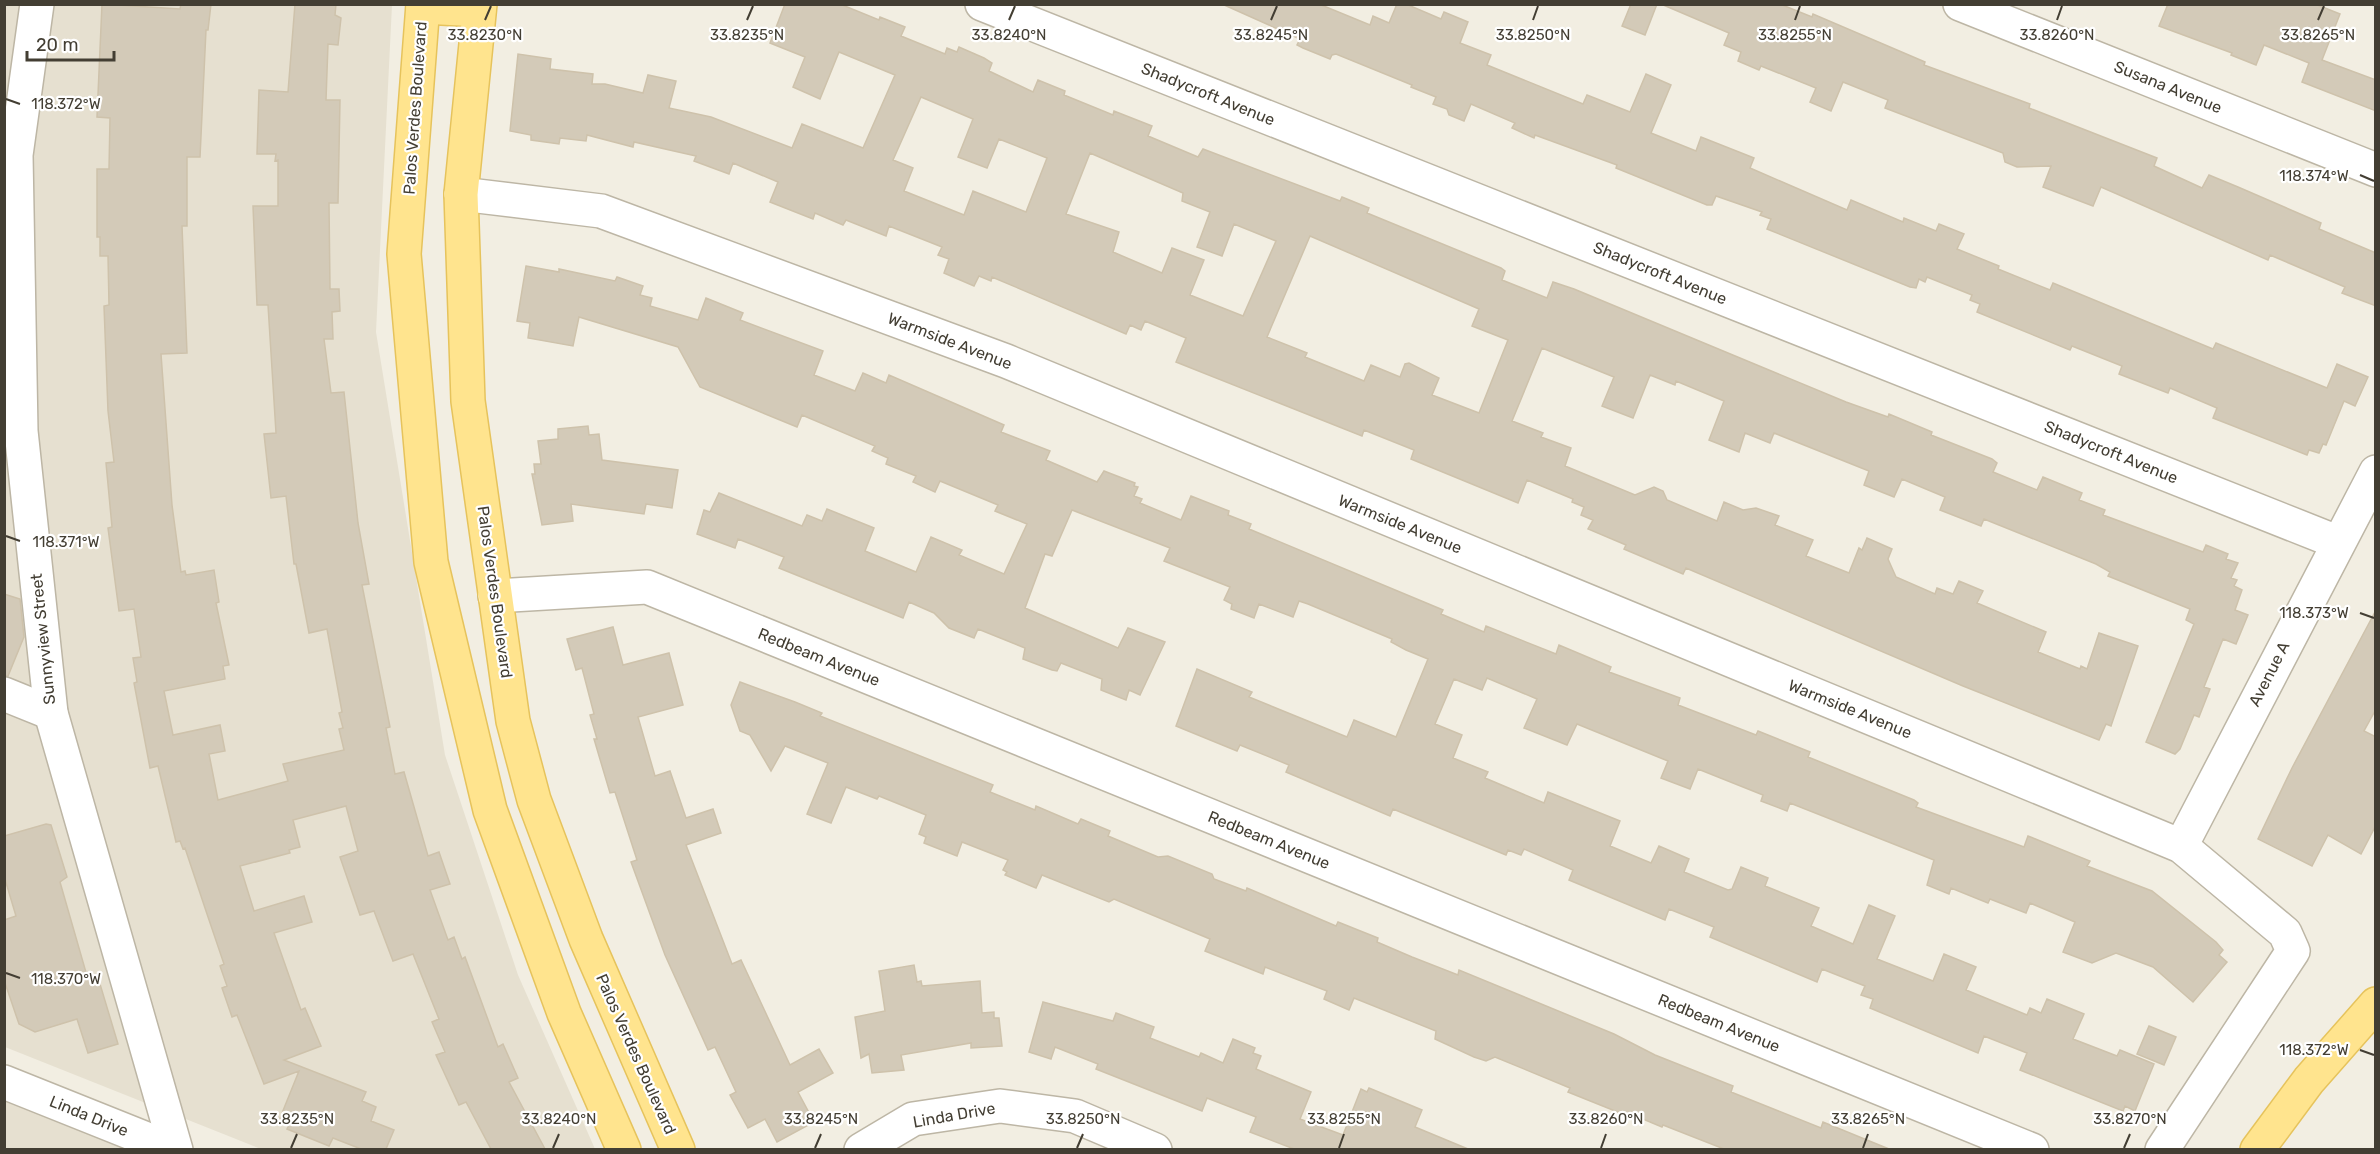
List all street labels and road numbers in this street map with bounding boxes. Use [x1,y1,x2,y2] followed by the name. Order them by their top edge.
[399,21,431,195] street label: Palos Verdes Boulevard
[2111,57,2225,117] street label: Susana Avenue
[1138,59,1278,129] street label: Shadycroft Avenue
[1590,238,1730,308] street label: Shadycroft Avenue
[885,309,1015,373] street label: Warmside Avenue
[2041,417,2181,487] street label: Shadycroft Avenue
[1335,491,1465,557] street label: Warmside Avenue
[474,505,516,679] street label: Palos Verdes Boulevard
[27,573,59,705] street label: Sunnyview Street
[755,624,883,690] street label: Redbeam Avenue
[2245,638,2294,710] street label: Avenue A
[1785,676,1915,742] street label: Warmside Avenue
[1205,807,1333,873] street label: Redbeam Avenue
[592,971,680,1137] street label: Palos Verdes Boulevard
[1655,990,1783,1056] street label: Redbeam Avenue
[47,1092,131,1140] street label: Linda Drive
[911,1098,997,1132] street label: Linda Drive

